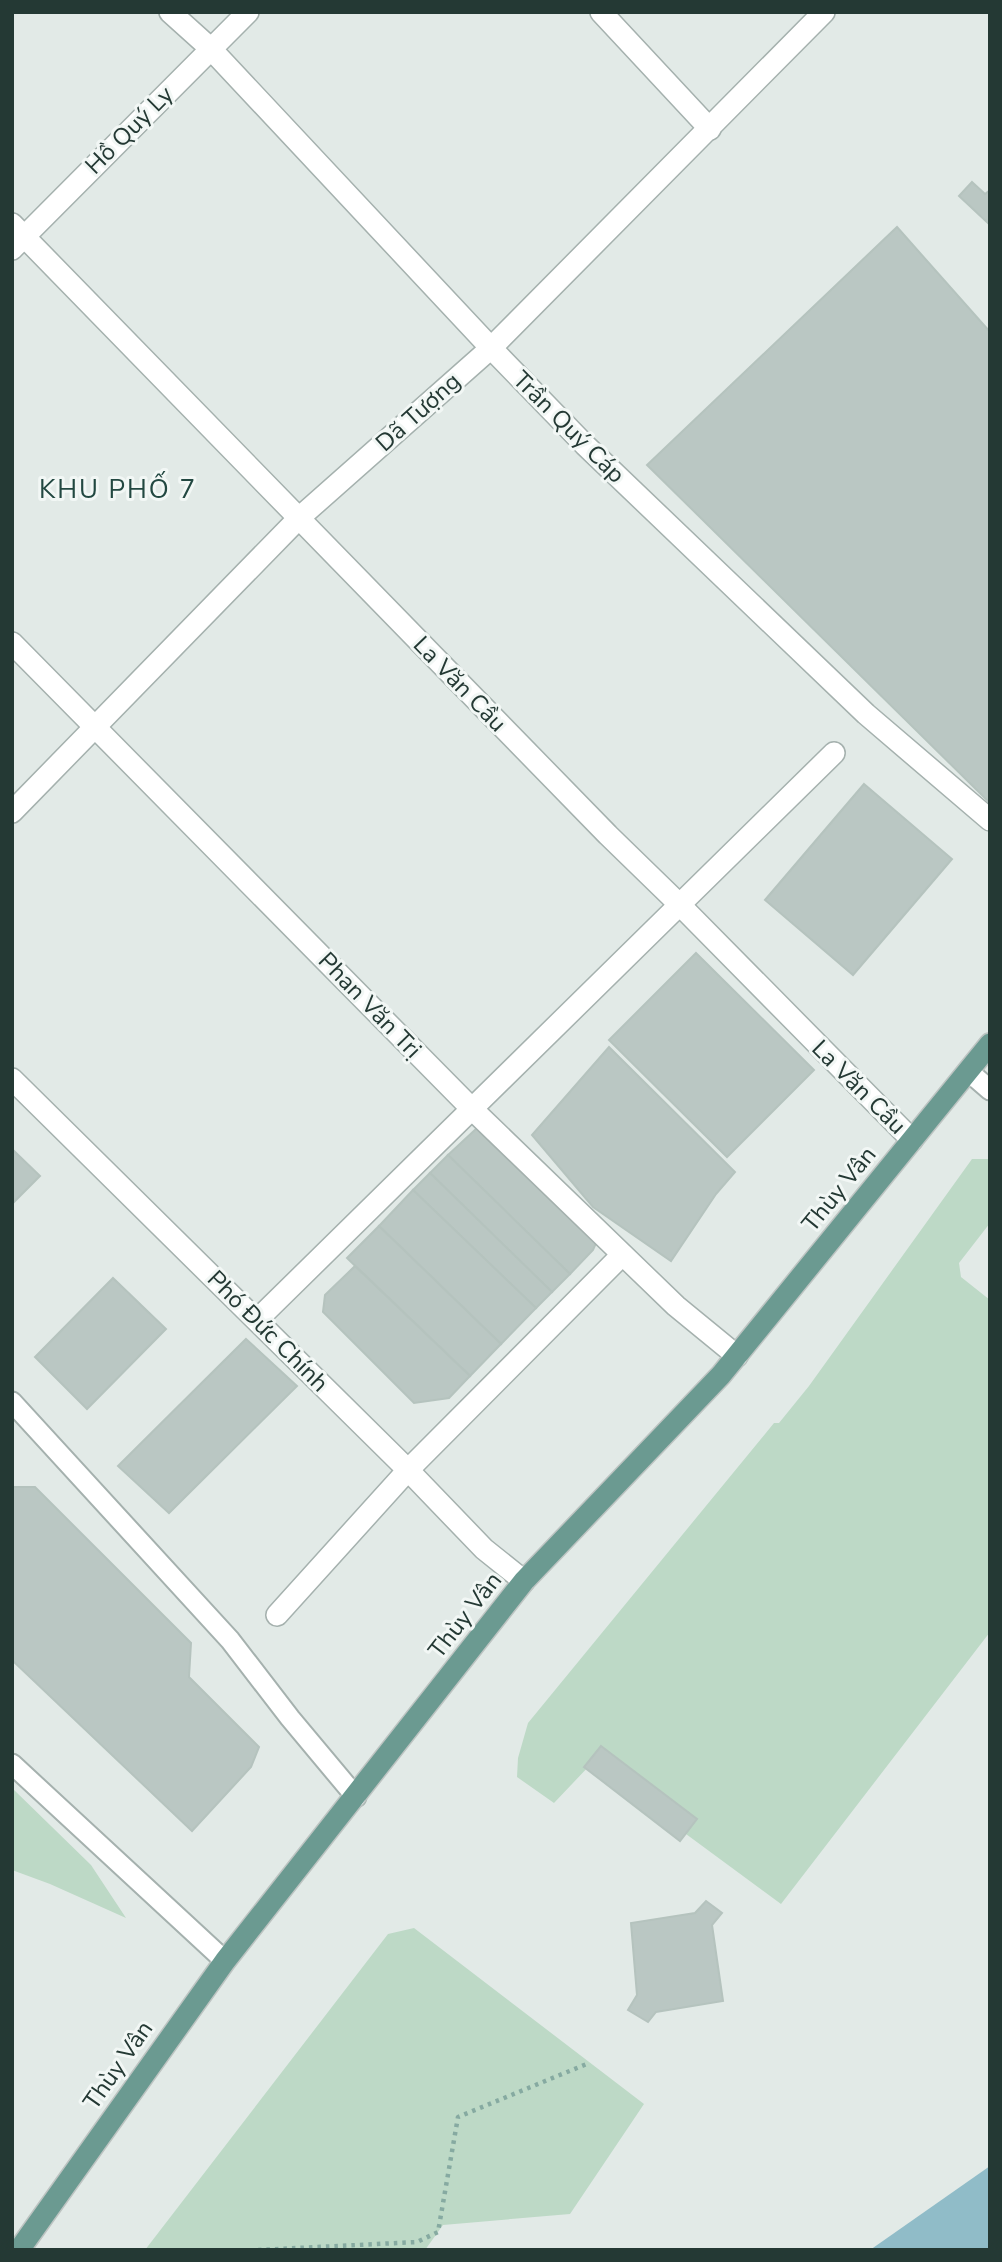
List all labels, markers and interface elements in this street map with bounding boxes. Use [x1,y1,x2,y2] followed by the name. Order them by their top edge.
[78,78,181,181] street label: Hồ Quý Ly
[506,364,632,490] street label: Trần Quý Cáp
[369,365,467,459] street label: Dã Tượng
[39,471,197,507] district label: KHU PHỐ 7
[406,629,514,739] street label: La Văn Cầu
[311,945,429,1065] street label: Phan Văn Trị
[805,1033,913,1141] street label: La Văn Cầu
[795,1139,883,1239] street label: Thùy Vân
[200,1263,336,1399] street label: Phó Đức Chính
[421,1565,509,1665] street label: Thùy Vân
[76,2014,160,2116] street label: Thùy Vân

